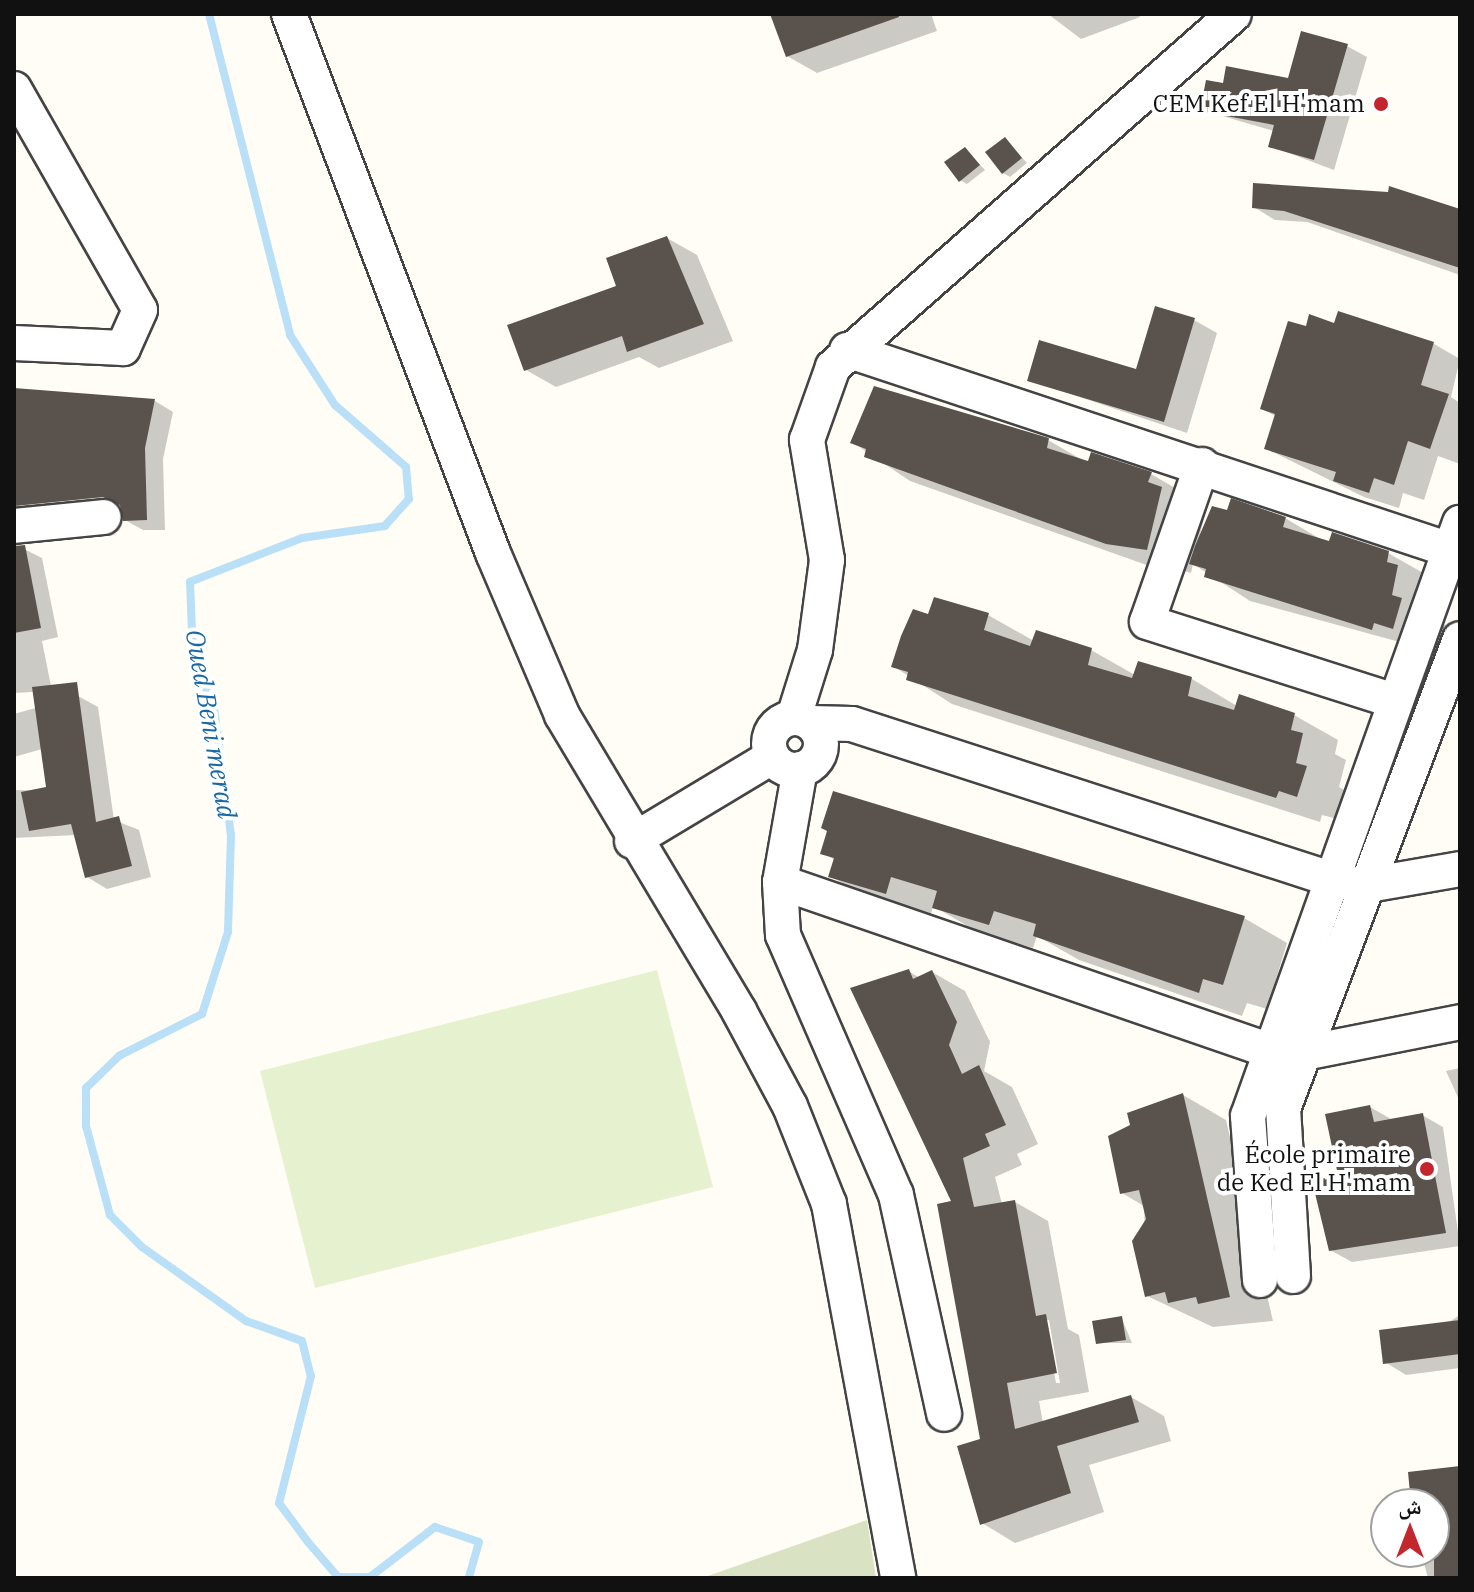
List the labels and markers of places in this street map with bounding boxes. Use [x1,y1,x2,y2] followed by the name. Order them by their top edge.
[1153,90,1365,118] place label: CEM Kef El H'mam
[1372,95,1390,113] marker: CEM Kef El H'mam
[1217,1141,1411,1197] place label: École primaire de Ked El H'mam
[1418,1160,1436,1178] marker: École primaire de Ked El H'mam

